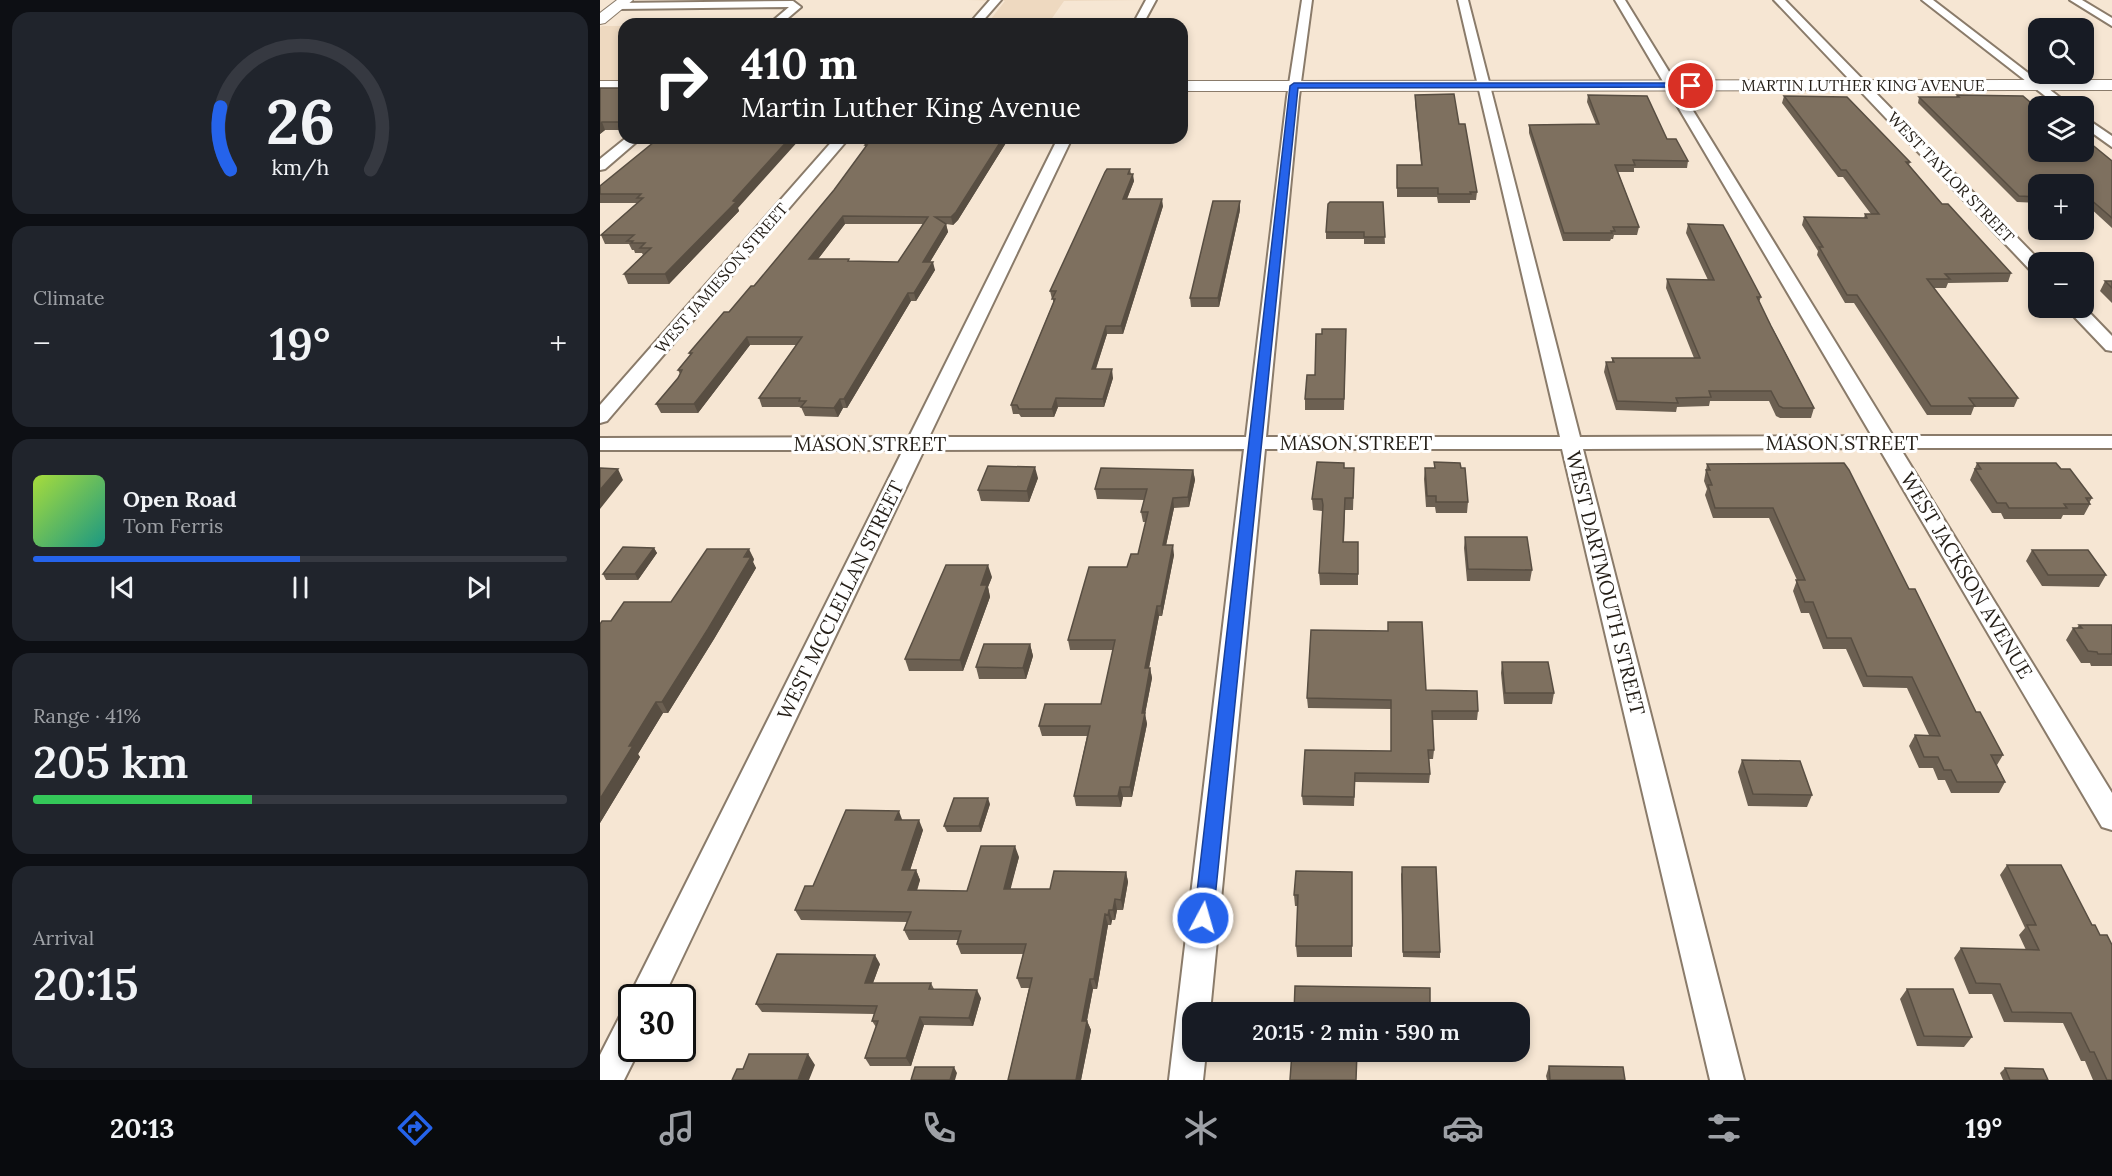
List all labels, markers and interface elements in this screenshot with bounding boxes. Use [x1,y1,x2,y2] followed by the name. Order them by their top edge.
[2028,18,2094,318] map controls
[2028,18,2094,84] button: search
[741,37,857,91] text: 410 m
[642,42,720,120] icon: right
[1665,60,1716,111] pin
[1674,69,1707,102] icon: arrive
[1741,75,1985,95] street label: MARTIN LUTHER KING AVENUE
[265,81,335,161] text: 26
[741,90,1081,124] text: Martin Luther King Avenue
[2028,96,2094,162] button: layers
[1883,107,2019,247] street label: WEST TAYLOR STREET
[271,153,329,181] text: km/h
[2028,174,2094,240] button: +
[650,199,792,357] street label: WEST JAMIESON STREET
[2028,252,2094,318] button: −
[33,285,105,310] text: Climate
[269,315,331,372] text: 19°
[33,322,51,364] text: −
[550,322,567,364] text: +
[1280,430,1433,455] street label: MASON STREET
[1766,430,1919,455] street label: MASON STREET
[794,431,947,456] street label: MASON STREET
[1561,448,1651,718] street label: WEST DARTMOUTH STREET
[1895,467,2039,683] street label: WEST JACKSON AVENUE
[771,476,909,724] street label: WEST MCCLELLAN STREET
[123,485,237,513] text: Open Road
[123,513,223,538] text: Tom Ferris
[106,571,139,604] icon: previous
[284,571,317,604] icon: pause
[462,571,495,604] icon: next
[33,703,141,728] text: Range · 41%
[33,733,189,790] text: 205 km
[1171,886,1235,950] position arrow
[33,925,94,950] text: Arrival
[33,955,139,1012] text: 20:15
[618,984,696,1062] speed limit sign: 30
[1252,1018,1460,1046] text: 20:15 · 2 min · 590 m
[394,1107,436,1149] icon: directions
[656,1107,698,1149] icon: music
[918,1107,960,1149] icon: phone
[1180,1107,1222,1149] icon: climate
[1442,1107,1484,1149] icon: car
[1703,1107,1745,1149] icon: filters
[110,1111,174,1145] text: 20:13
[1965,1111,2002,1145] text: 19°

